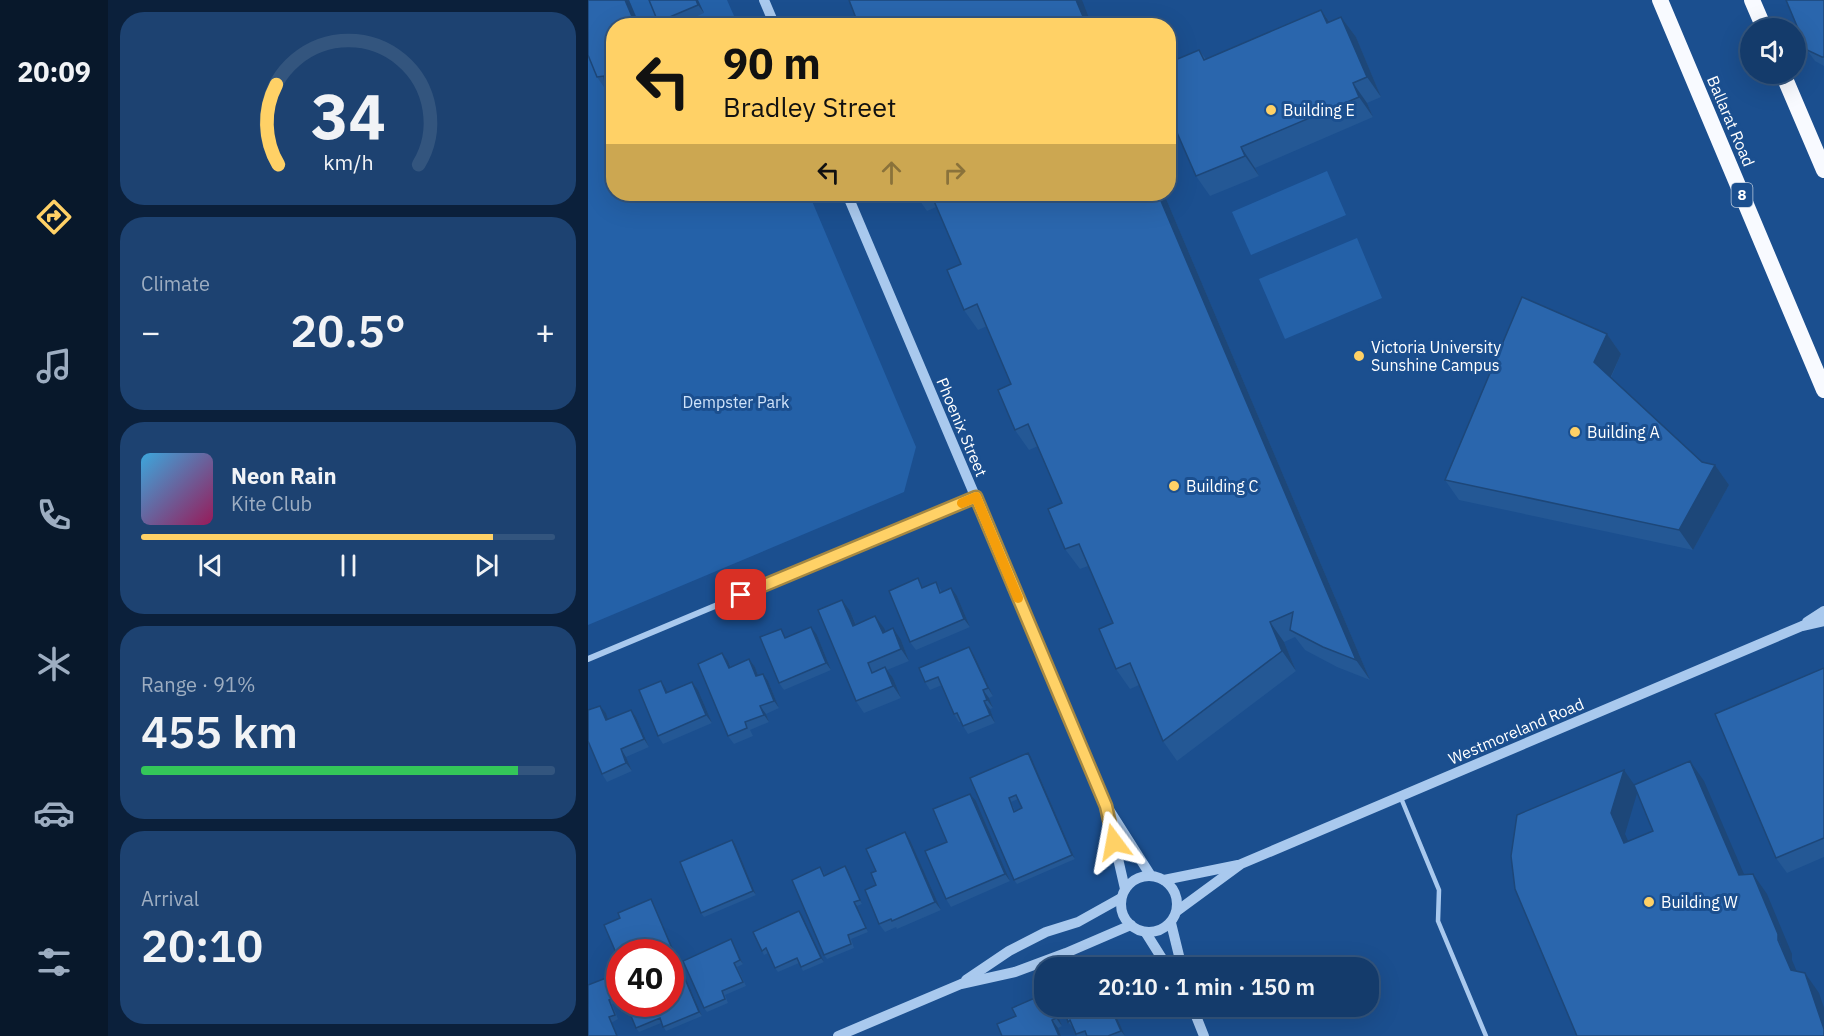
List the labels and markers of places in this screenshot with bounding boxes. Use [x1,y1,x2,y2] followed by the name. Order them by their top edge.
[1283,100,1355,120] place label: Building E
[1264,103,1278,117] marker: Building E
[1371,337,1501,375] place label: Victoria University Sunshine Campus
[1352,349,1366,363] marker: Victoria University Sunshine Campus
[1587,422,1660,442] place label: Building A
[1568,425,1582,439] marker: Building A
[1186,476,1258,496] place label: Building C
[1167,479,1181,493] marker: Building C
[715,569,766,620] pin
[1661,892,1738,912] place label: Building W
[1642,895,1656,909] marker: Building W

